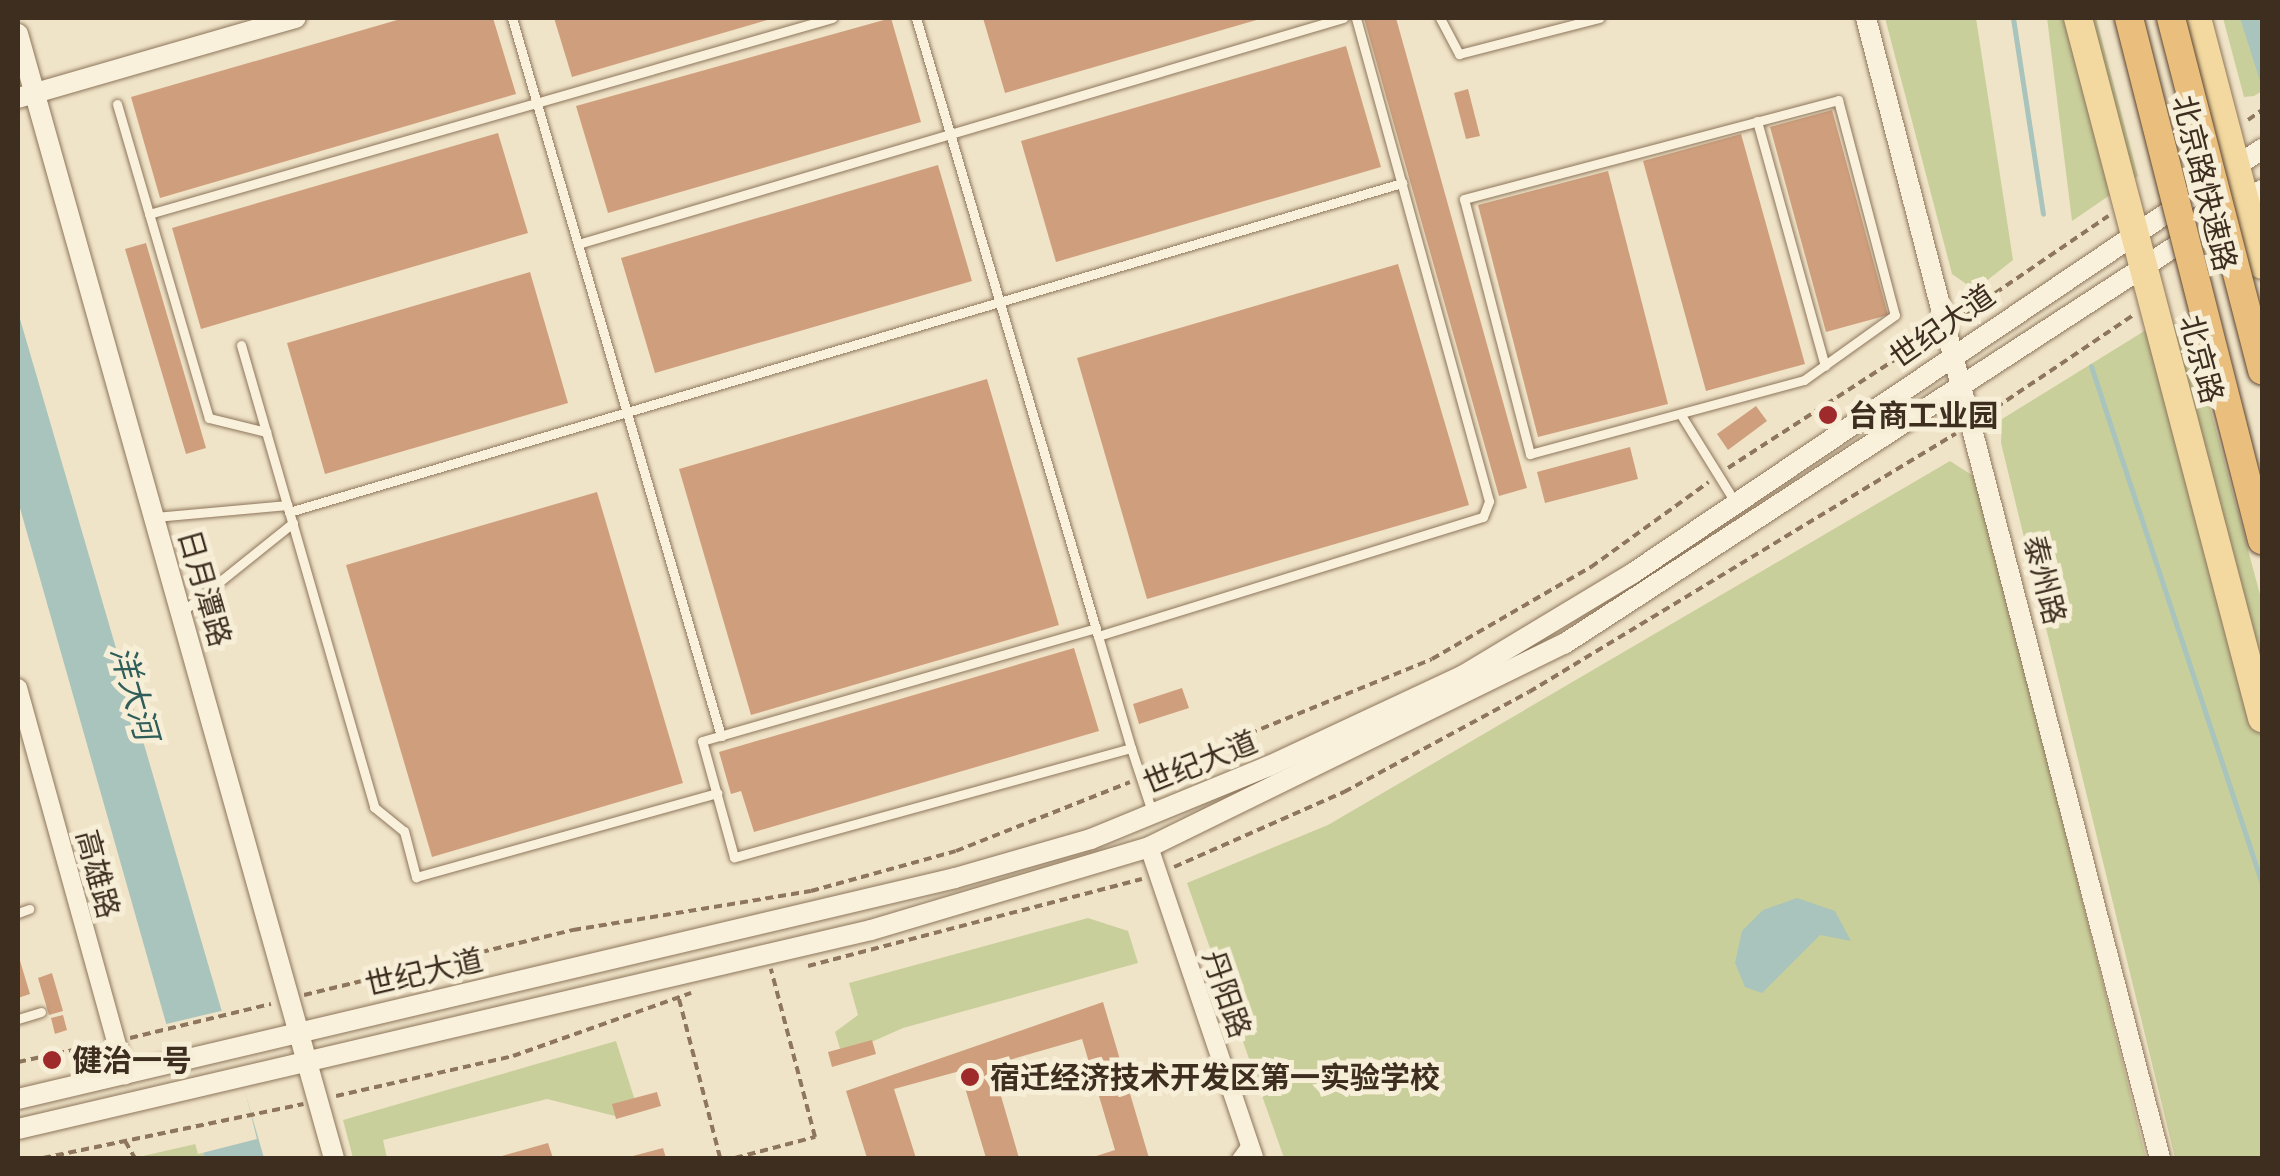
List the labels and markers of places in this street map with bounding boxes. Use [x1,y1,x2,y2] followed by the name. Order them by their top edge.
[1848,397,1998,433] place label: 台商工业园
[1817,404,1839,426] marker: 台商工业园
[72,1042,192,1078] place label: 健治一号
[41,1049,63,1071] marker: 健治一号
[990,1059,1440,1095] place label: 宿迁经济技术开发区第一实验学校
[959,1066,981,1088] marker: 宿迁经济技术开发区第一实验学校

